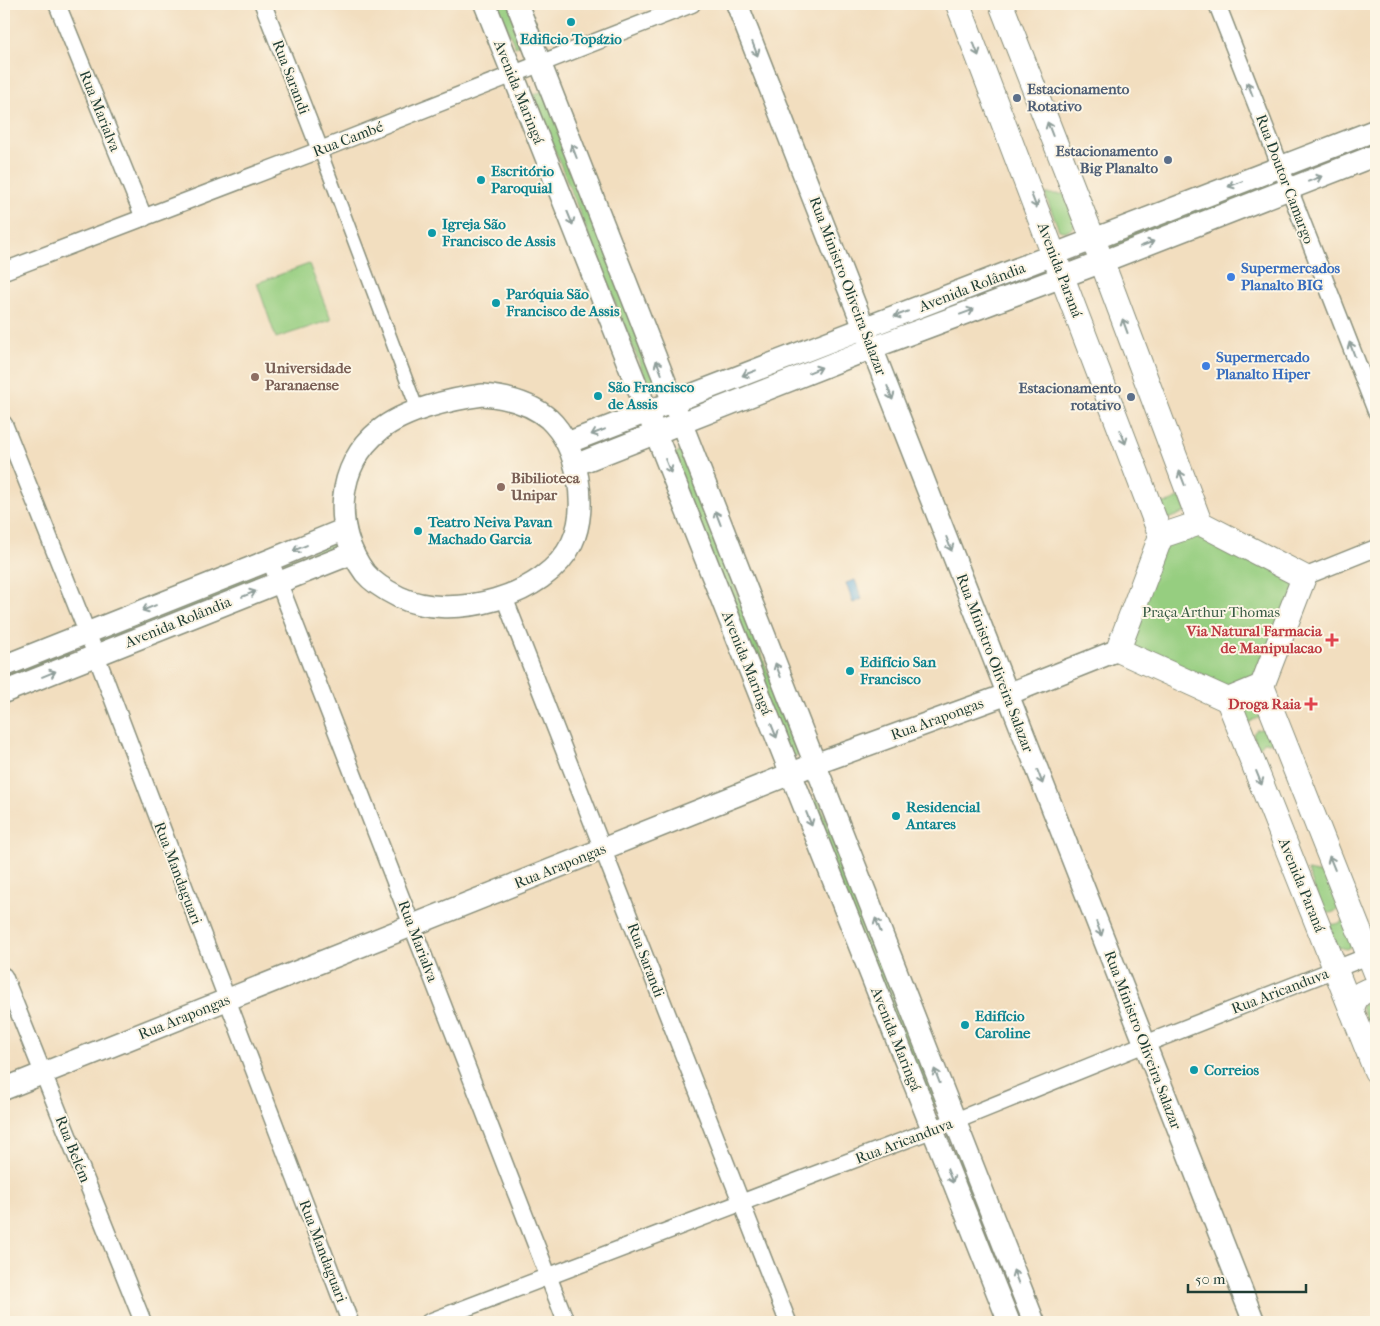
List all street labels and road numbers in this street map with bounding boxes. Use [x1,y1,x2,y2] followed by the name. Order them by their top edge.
[490,36,548,148] street label: Avenida Maringá
[269,37,314,117] street label: Rua Sarandi
[76,68,125,155] street label: Rua Marialva
[1252,112,1318,247] street label: Rua Doutor Camargo
[310,117,386,161] street label: Rua Cambé
[806,194,891,379] street label: Rua Ministro Oliveira Salazar
[1033,219,1087,321] street label: Avenida Paraná
[915,258,1029,316] street label: Avenida Rolândia
[953,571,1038,756] street label: Rua Ministro Oliveira Salazar
[121,592,235,652] street label: Avenida Rolândia
[718,607,776,719] street label: Avenida Maringá
[888,694,986,744] street label: Rua Arapongas
[150,819,206,927] street label: Rua Mandaguari
[1275,834,1330,936] street label: Avenida Paraná
[512,839,609,893] street label: Rua Arapongas
[394,898,442,985] street label: Rua Marialva
[624,920,669,1000] street label: Rua Sarandi
[1101,948,1186,1133] street label: Rua Ministro Oliveira Salazar
[1229,964,1332,1018] street label: Rua Aricanduva
[867,983,925,1095] street label: Avenida Maringá
[136,990,233,1044] street label: Rua Arapongas
[51,1113,95,1185] street label: Rua Belém
[853,1114,956,1168] street label: Rua Aricanduva
[295,1197,351,1305] street label: Rua Mandaguari

